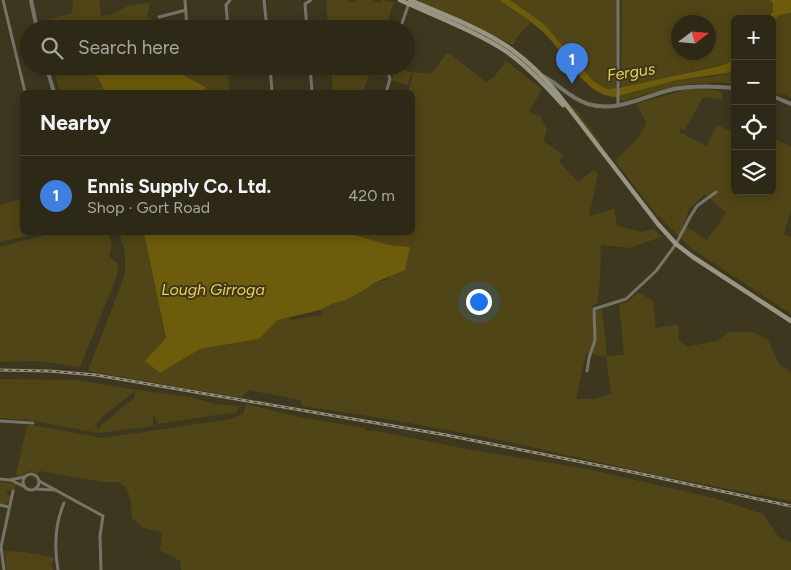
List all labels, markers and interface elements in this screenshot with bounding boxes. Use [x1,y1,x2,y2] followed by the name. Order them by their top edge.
[671,15,716,60] north arrow
[731,15,776,195] map controls
[731,15,776,60] button: +
[20,20,415,75] search box
[38,34,66,62] icon: search
[78,36,180,59] text: Search here
[556,43,588,84] pin: 1
[606,59,657,85] water label: Fergus
[731,60,776,105] button: −
[731,105,776,150] button: locate
[40,110,111,135] text: Nearby
[731,150,776,195] button: layers
[87,175,271,198] text: Ennis Supply Co. Ltd.
[53,186,59,205] text: 1
[348,186,395,205] text: 420 m
[87,198,210,217] text: Shop · Gort Road
[161,280,265,299] water label: Lough Girroga
[466,289,492,315] your location

